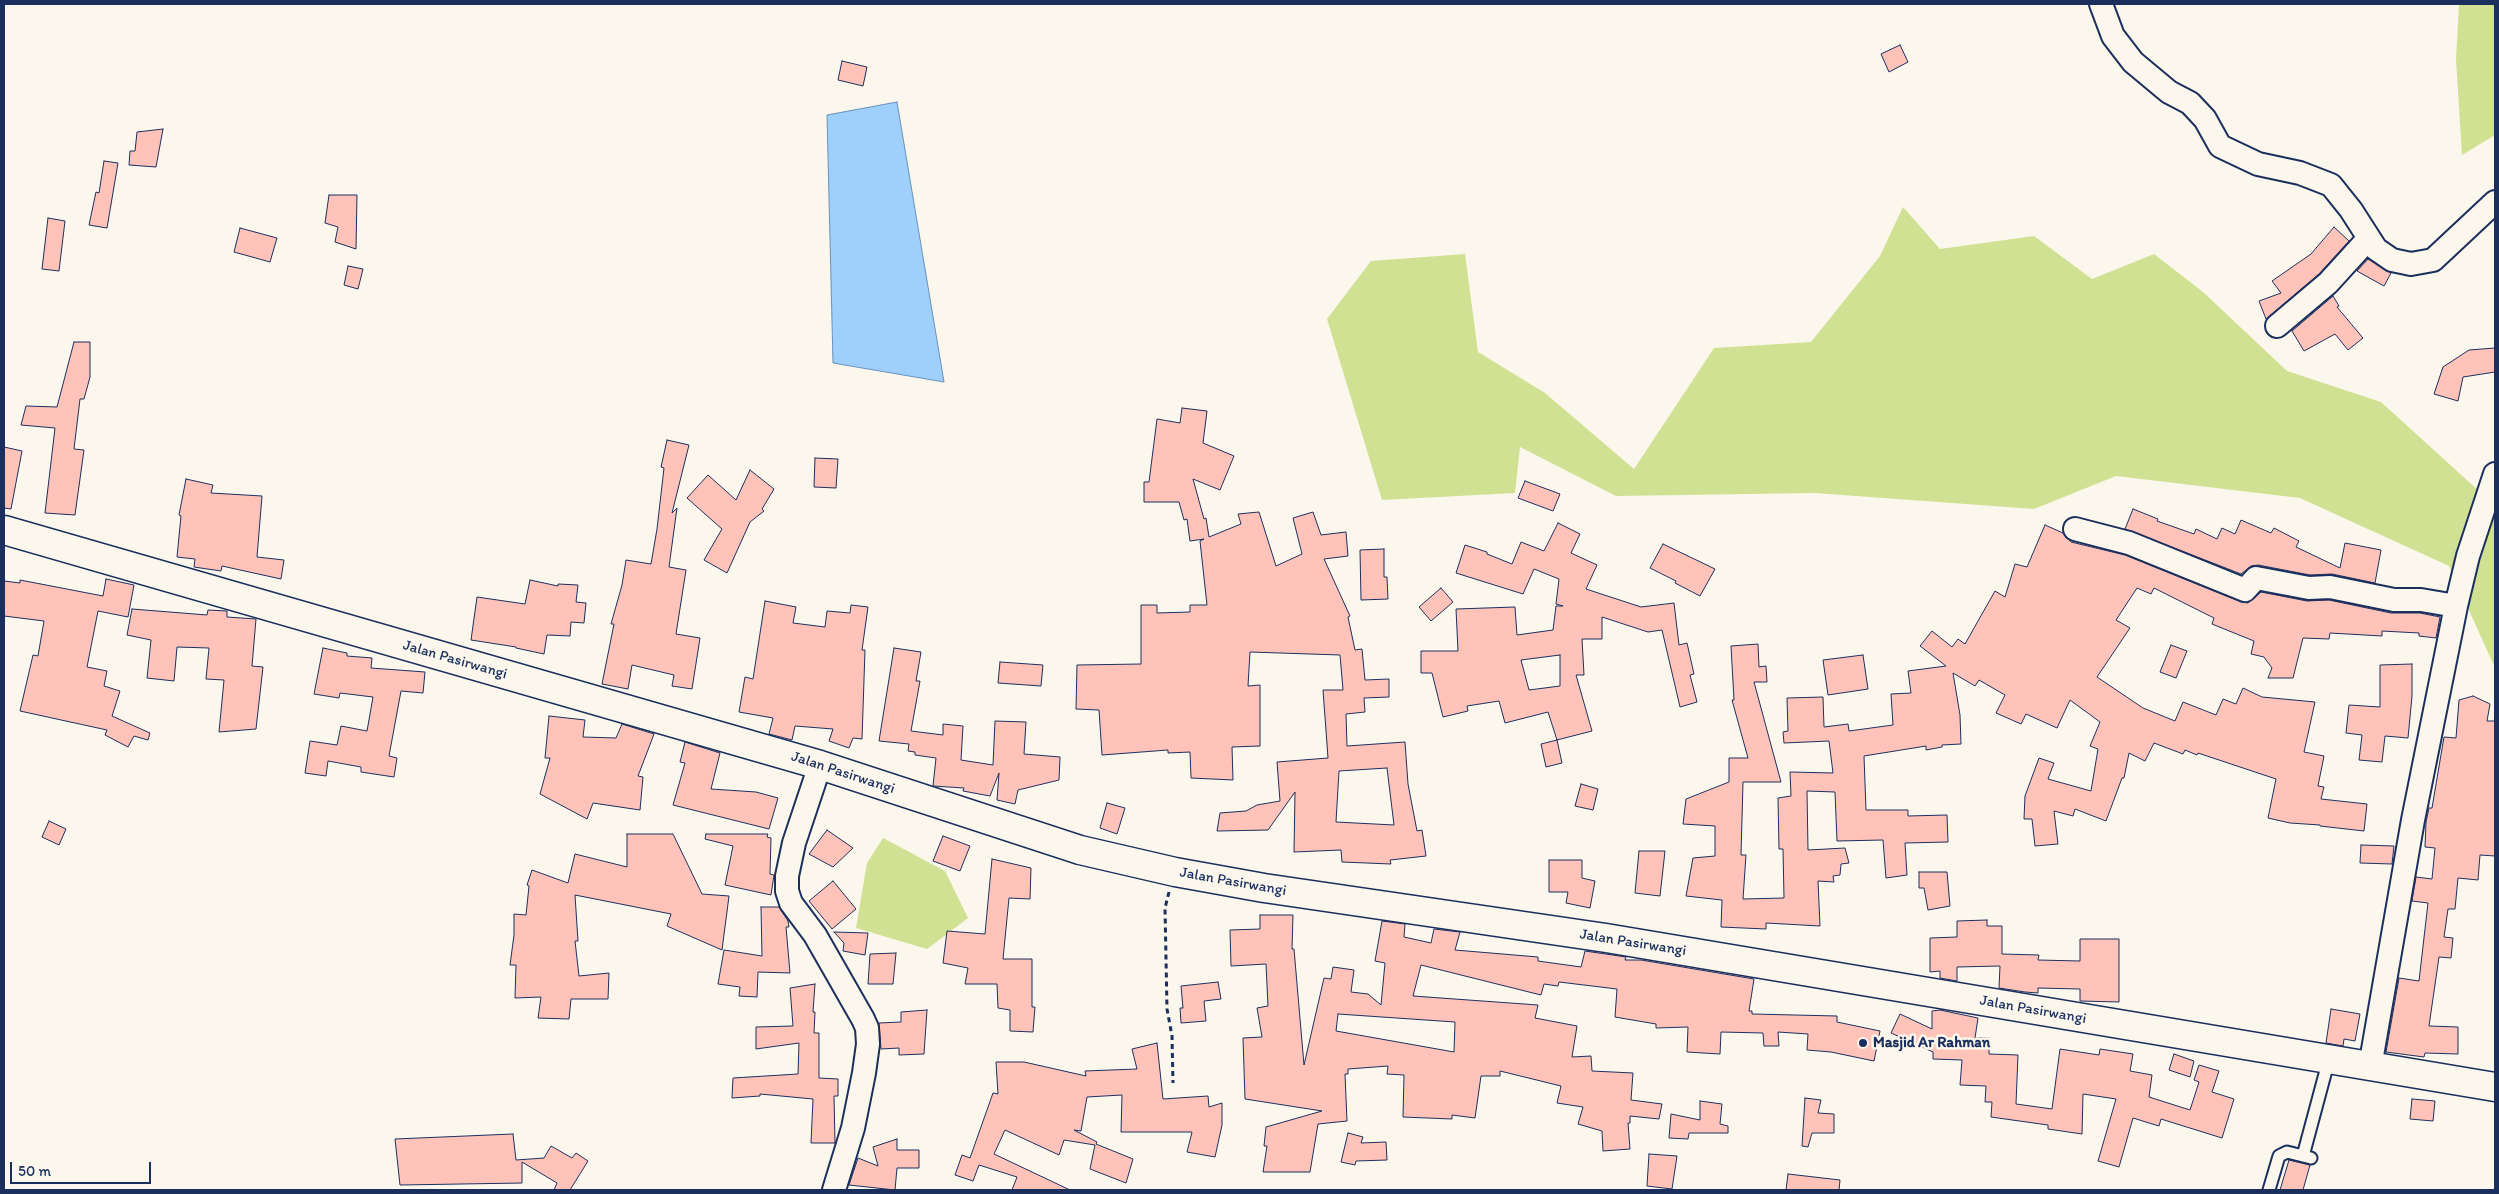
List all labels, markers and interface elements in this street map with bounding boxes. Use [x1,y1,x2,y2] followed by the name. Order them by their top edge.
[401,636,509,684] street label: Jalan Pasirwangi
[789,748,897,798] street label: Jalan Pasirwangi
[1178,864,1288,900] street label: Jalan Pasirwangi
[1578,926,1688,960] street label: Jalan Pasirwangi
[1978,992,2088,1028] street label: Jalan Pasirwangi
[1873,1034,1990,1052] place label: Masjid Ar Rahman
[1857,1037,1869,1049] marker: Masjid Ar Rahman
[12,1152,154,1184] scale bar
[18,1162,51,1180] text: 50 m

